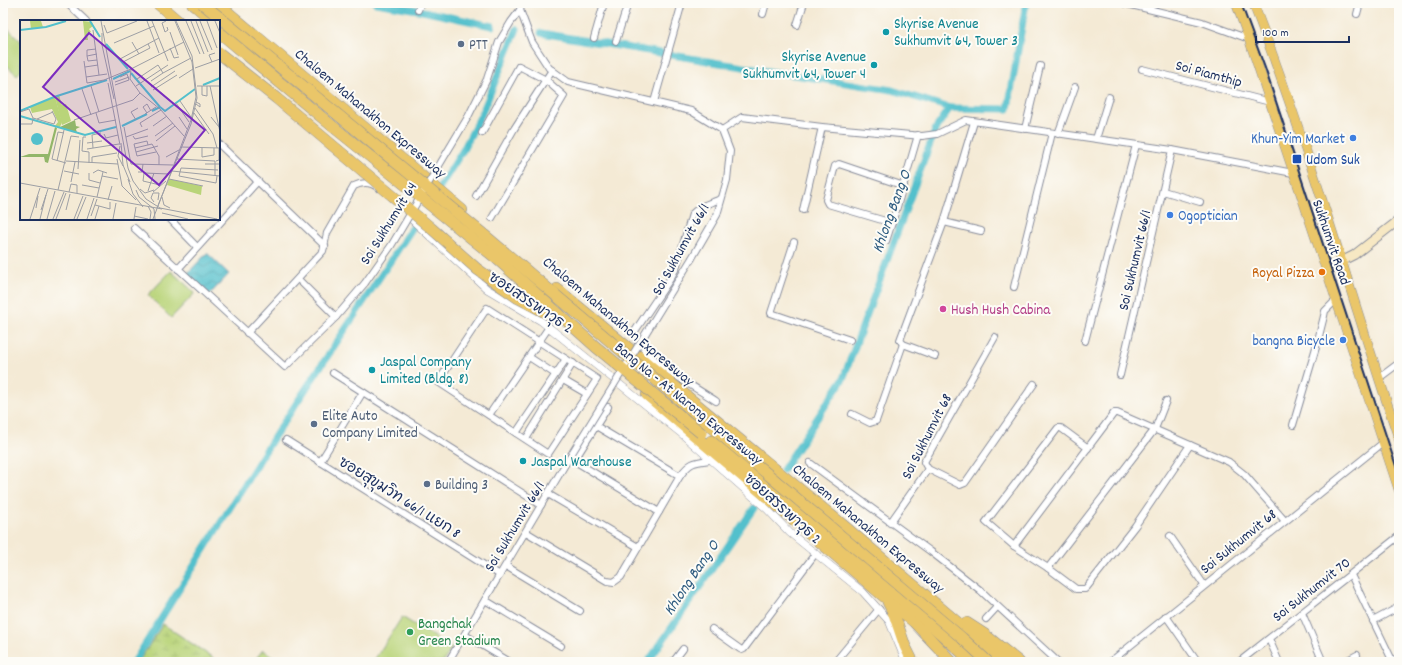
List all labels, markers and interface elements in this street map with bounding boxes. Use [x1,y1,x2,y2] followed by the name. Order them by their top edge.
[894,14,1018,53] place label: Skyrise Avenue Sukhumvit 64, Tower 3
[1256,18,1349,44] scale bar
[20,20,220,220] inset map
[1262,25,1289,42] text: 100 m
[881,27,891,37] marker: Skyrise Avenue Sukhumvit 64, Tower 3
[469,35,488,57] place label: PTT
[456,39,466,49] marker: PTT
[289,44,451,185] street label: Chaloem Mahanakhon Expressway
[742,47,866,86] place label: Skyrise Avenue Sukhumvit 64, Tower 4
[1173,55,1244,94] street label: Soi Piamthip
[869,60,879,70] marker: Skyrise Avenue Sukhumvit 64, Tower 4
[1251,129,1345,151] place label: Khun-Yim Market
[1348,133,1358,143] marker: Khun-Yim Market
[1306,150,1360,172] place label: Udom Suk
[1291,153,1303,165] marker: Udom Suk
[867,167,918,256] water label: Khlong Bang O
[355,178,424,270] street label: Soi Sukhumvit 64
[1305,197,1355,288] street label: Sukhumvit Road
[647,200,716,300] street label: Soi Sukhumvit 66/1
[1178,206,1238,228] place label: Ogoptician
[1114,208,1158,313] street label: Soi Sukhumvit 66/1
[1165,210,1175,220] marker: Ogoptician
[537,252,699,393] street label: Chaloem Mahanakhon Expressway
[1252,263,1315,285] place label: Royal Pizza
[483,267,576,340] street label: ซอยสรรพาวุธ 2
[1317,267,1327,277] marker: Royal Pizza
[951,300,1051,322] place label: Hush Hush Cabina
[938,304,948,314] marker: Hush Hush Cabina
[1252,331,1335,353] place label: bangna Bicycle
[1338,335,1348,345] marker: bangna Bicycle
[609,338,767,472] street label: Bang Na - At Narong Expressway
[380,352,472,391] place label: Jaspal Company Limited (Bldg. 8)
[367,365,377,375] marker: Jaspal Company Limited (Bldg. 8)
[897,390,959,484] street label: Soi Sukhumvit 68
[322,406,418,445] place label: Elite Auto Company Limited
[309,419,319,429] marker: Elite Auto Company Limited
[334,452,464,545] street label: ซอยสุขุมวิท 66/1 แยก 8
[531,452,632,474] place label: Jaspal Warehouse
[518,456,528,466] marker: Jaspal Warehouse
[787,459,949,600] street label: Chaloem Mahanakhon Expressway
[738,469,825,550] street label: ซอยสรรพาวุธ 2
[435,475,488,497] place label: Building 3
[480,477,552,577] street label: Soi Sukhumvit 66/1
[422,479,432,489] marker: Building 3
[1196,505,1283,581] street label: Soi Sukhumvit 68
[658,536,726,621] water label: Khlong Bang O
[1268,553,1356,628] street label: Soi Sukhumvit 70
[418,614,500,653] place label: Bangchak Green Stadium
[405,627,415,637] marker: Bangchak Green Stadium

